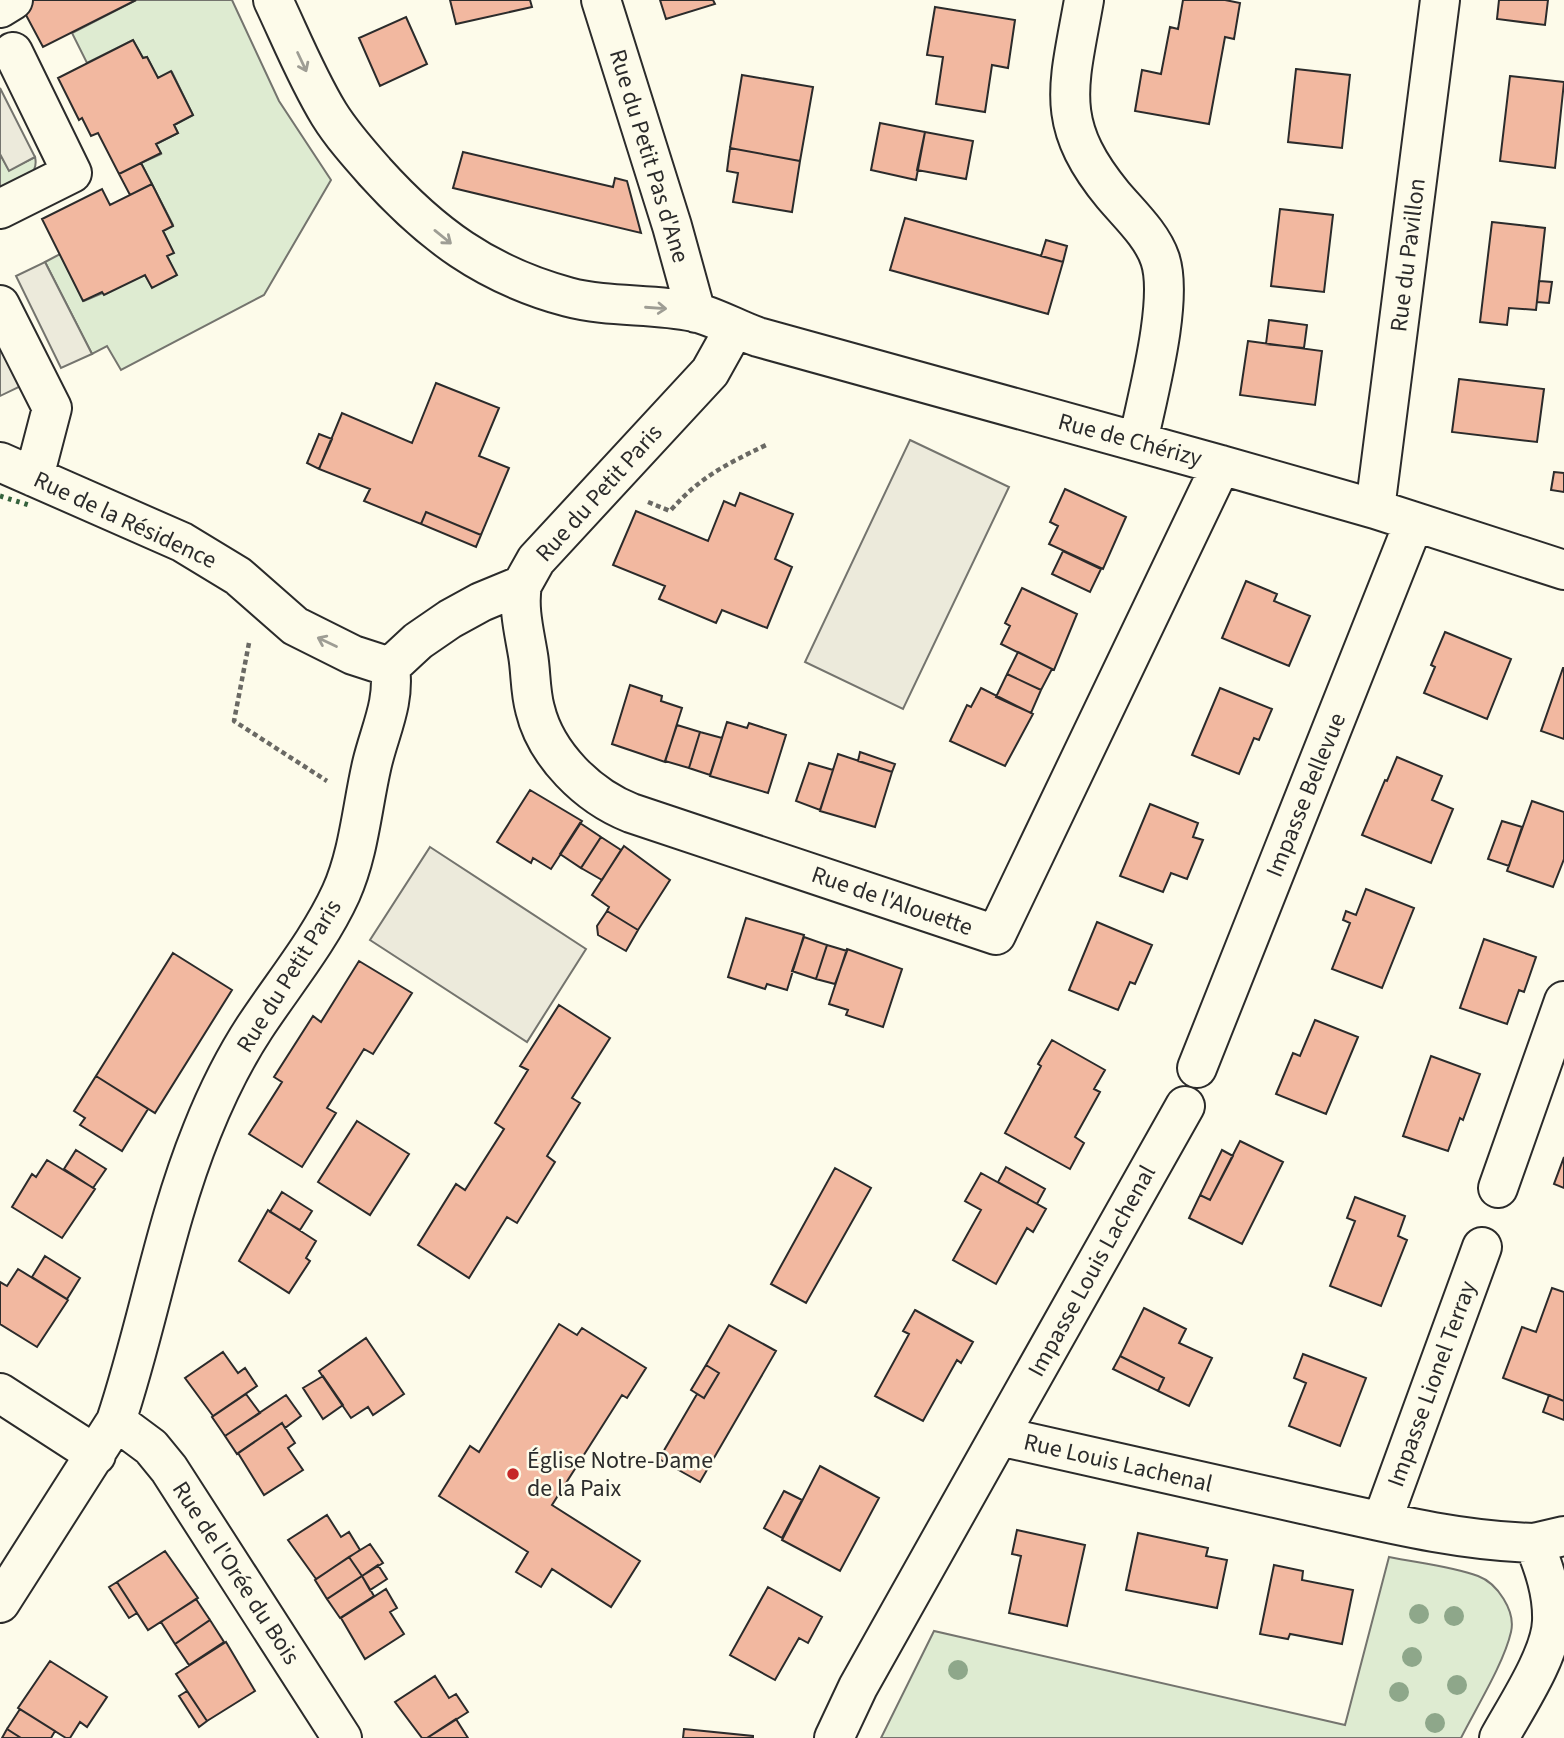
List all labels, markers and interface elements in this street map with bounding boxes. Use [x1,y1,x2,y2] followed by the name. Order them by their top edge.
[600,45,698,267] street label: Rue du Petit Pas d'Ane
[296,51,309,72] one-way arrow
[1381,176,1435,334] street label: Rue du Pavillon
[434,230,452,245] one-way arrow
[644,302,666,315] one-way arrow
[1054,404,1206,476] street label: Rue de Chérizy
[527,416,671,570] street label: Rue du Petit Paris
[28,462,222,578] street label: Rue de la Résidence
[316,635,337,648] one-way arrow
[1257,708,1355,882] street label: Impasse Bellevue
[807,857,977,945] street label: Rue de l'Alouette
[228,892,350,1060] street label: Rue du Petit Paris
[1019,1159,1165,1383] street label: Impasse Louis Lachenal
[1378,1276,1486,1492] street label: Impasse Lionel Terray
[1020,1424,1216,1502] street label: Rue Louis Lachenal
[527,1443,713,1506] place label: Église Notre-Dame de la Paix
[505,1466,521,1482] marker: Église Notre-Dame de la Paix
[163,1474,309,1672] street label: Rue de l'Orée du Bois

